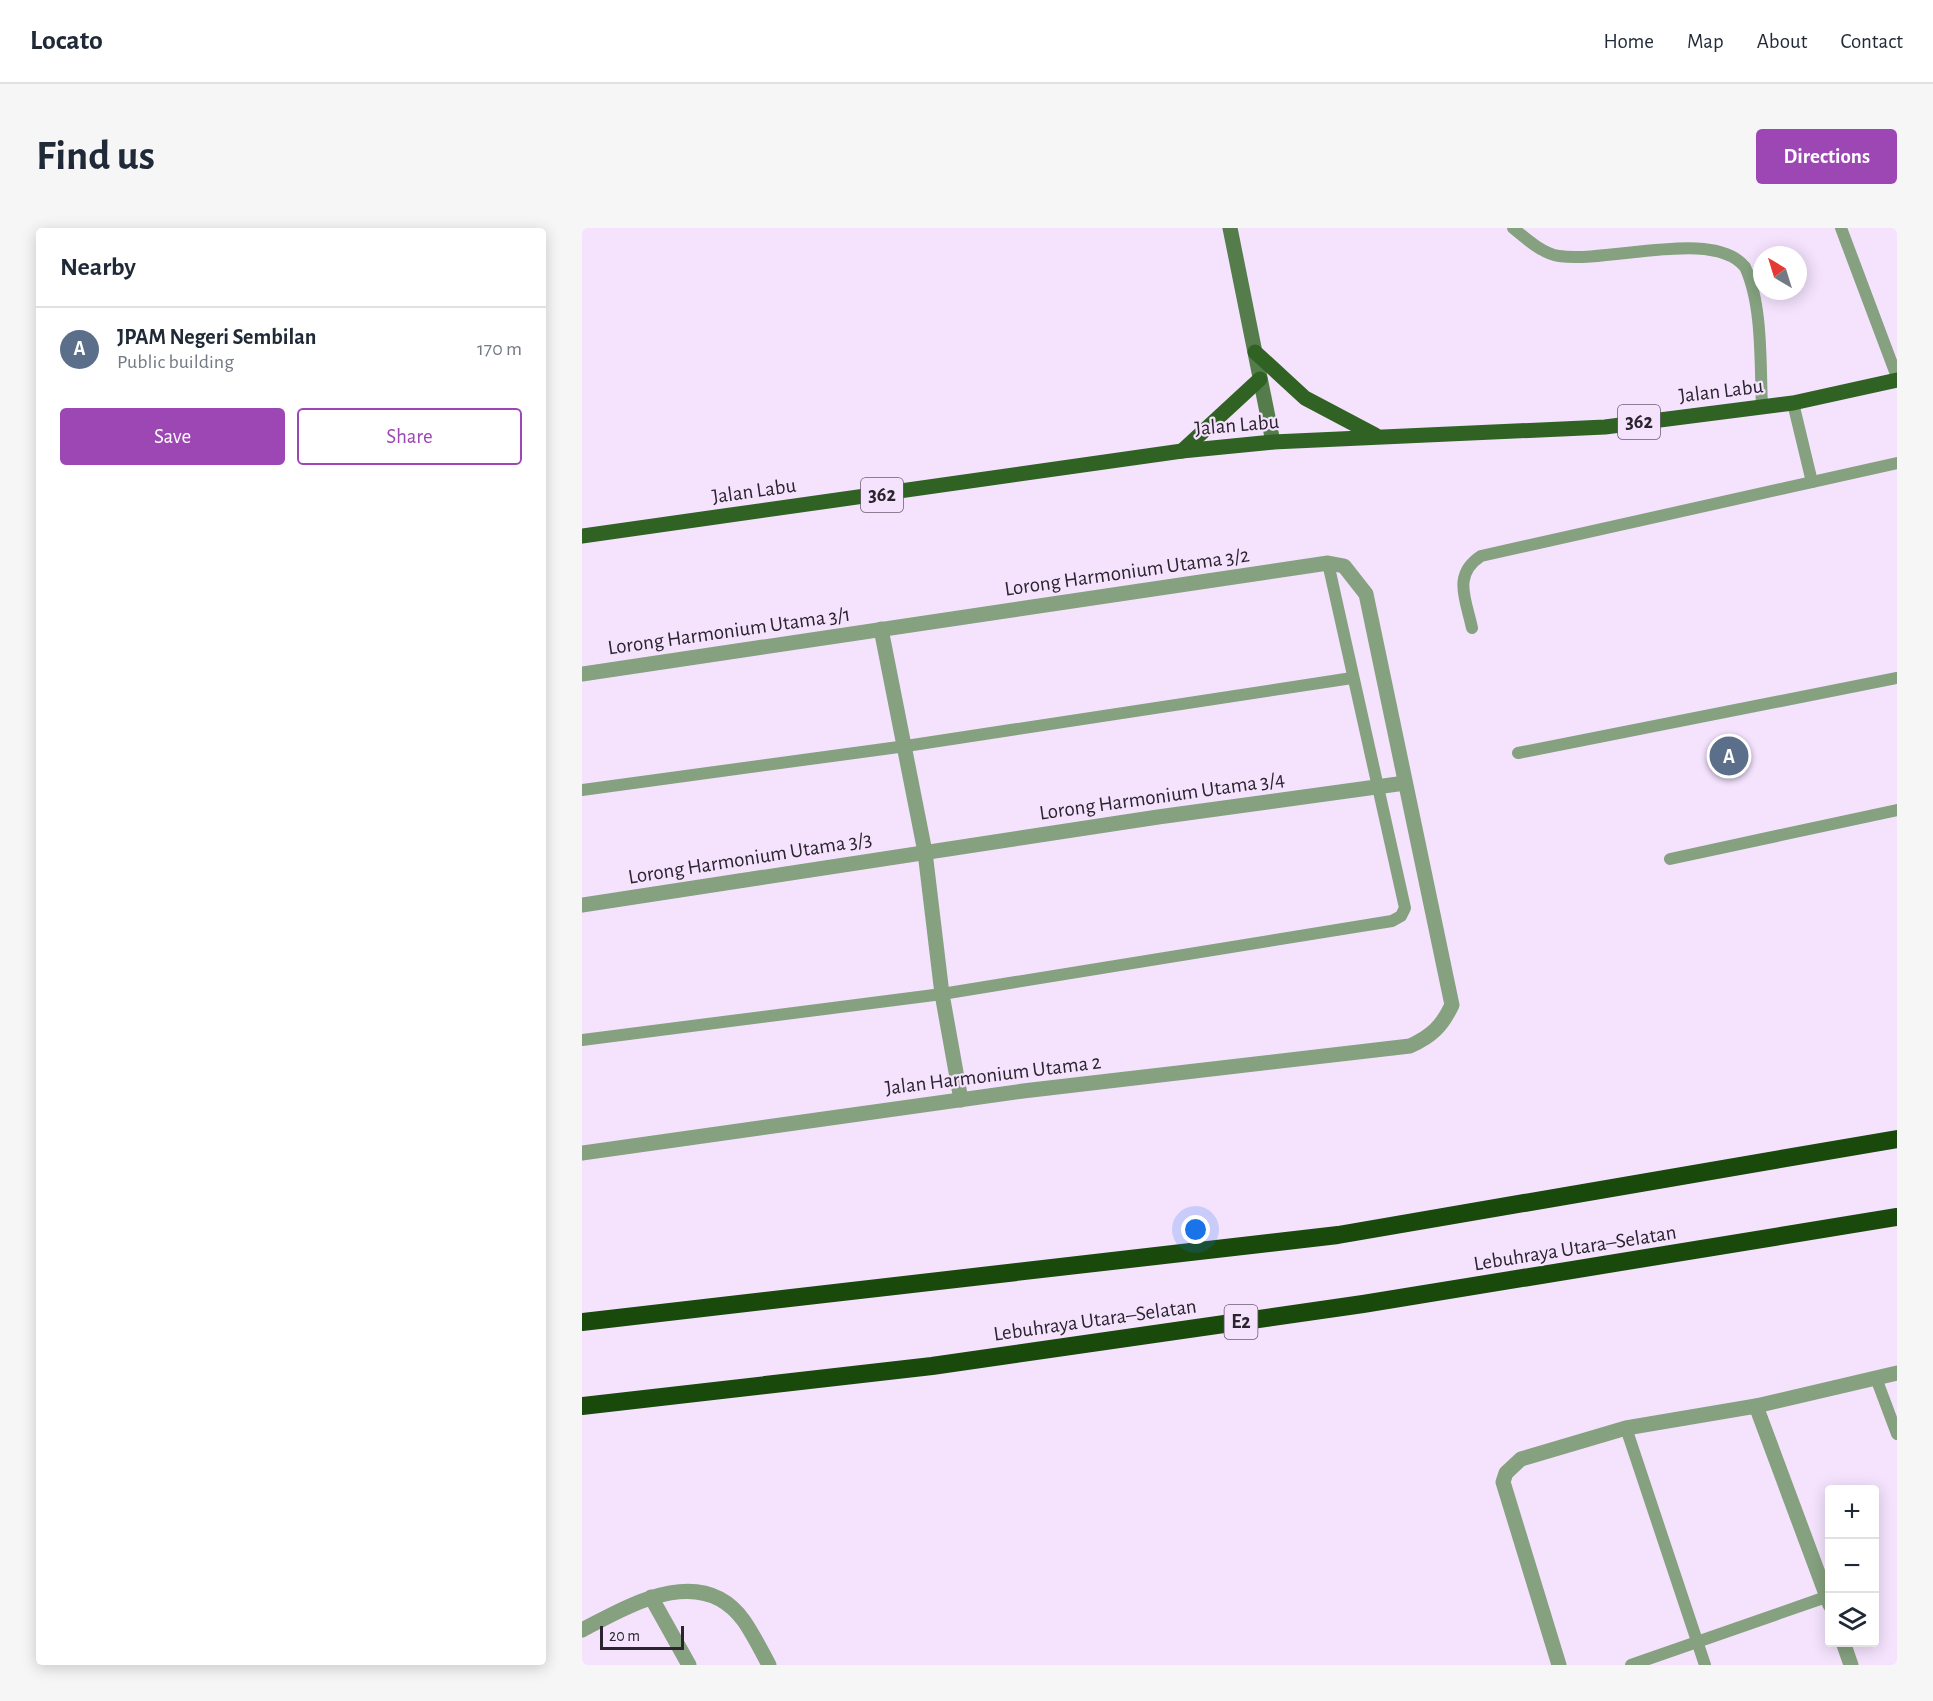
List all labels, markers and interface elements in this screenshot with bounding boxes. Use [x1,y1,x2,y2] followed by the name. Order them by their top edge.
[30,27,103,55] text: Locato
[1603,31,1654,52] text: Home
[1687,31,1724,52] text: Map
[1757,31,1807,52] text: About
[1840,31,1903,52] text: Contact
[1756,129,1897,184] button: Directions
[36,135,155,177] text: Find us
[1753,246,1807,300] north arrow
[60,254,136,280] text: Nearby
[117,326,316,348] text: JPAM Negeri Sembilan
[74,339,86,359] text: A
[477,339,522,359] text: 170 m
[117,352,234,372] text: Public building
[1678,375,1765,407] street label: Jalan Labu
[1618,405,1660,439] road number: 362
[60,408,285,465] button: Save
[297,408,522,465] button: Share
[1194,411,1280,439] street label: Jalan Labu
[711,475,798,507] street label: Jalan Labu
[861,478,903,512] road number: 362
[1003,544,1251,600] street label: Lorong Harmonium Utama 3/2
[606,604,852,658] street label: Lorong Harmonium Utama 3/1
[1710,734,1748,778] pin: A
[1038,768,1286,824] street label: Lorong Harmonium Utama 3/4
[627,828,873,888] street label: Lorong Harmonium Utama 3/3
[884,1051,1102,1099] street label: Jalan Harmonium Utama 2
[1181,1215,1210,1244] your location
[1472,1222,1678,1274] street label: Lebuhraya Utara–Selatan
[992,1295,1198,1345] street label: Lebuhraya Utara–Selatan
[1224,1305,1258,1339] road number: E2
[1825,1485,1879,1647] map controls
[1825,1485,1879,1539] button: +
[1825,1539,1879,1593] button: −
[1825,1593,1879,1647] button: layers
[600,1623,684,1650] scale bar
[609,1628,640,1644] text: 20 m

